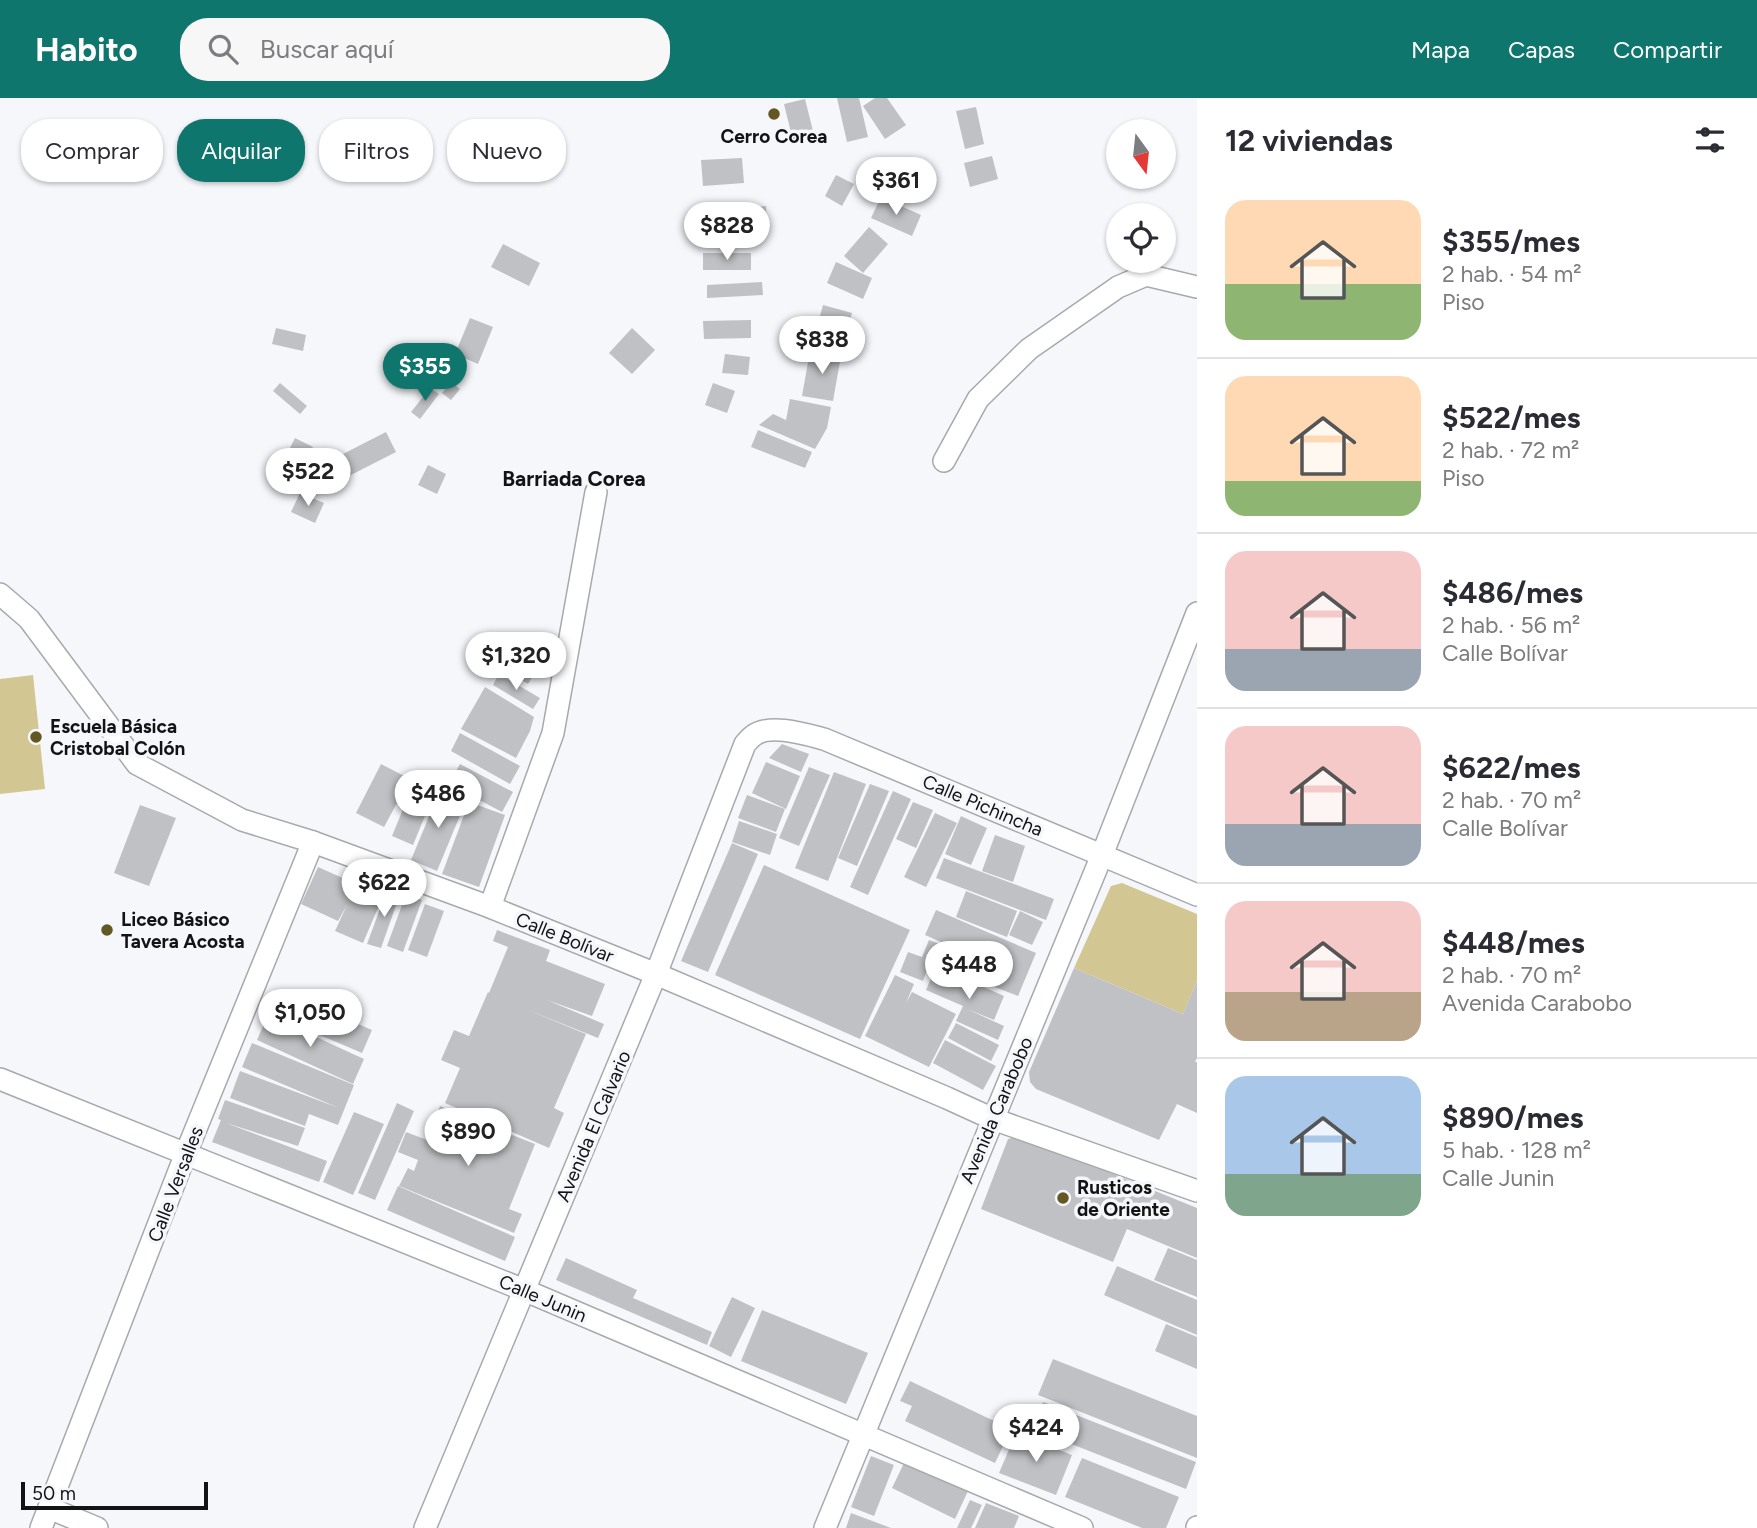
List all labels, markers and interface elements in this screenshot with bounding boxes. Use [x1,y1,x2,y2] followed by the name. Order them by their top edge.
[180,18,670,81] search box
[35,30,138,69] text: Habito
[204,30,242,68] icon: search
[260,33,394,65] text: Buscar aquí
[1411,35,1470,64] text: Mapa
[1508,35,1575,64] text: Capas
[1613,35,1722,64] text: Compartir
[766,106,782,122] marker: Cerro Corea
[21,119,163,182] chip: Comprar
[177,119,305,182] chip: Alquilar
[319,119,433,182] chip: Filtros
[447,119,566,182] chip: Nuevo
[1106,119,1176,189] north arrow
[1106,119,1176,273] map controls
[1691,121,1729,159] icon: filters
[1225,122,1393,159] text: 12 viviendas
[721,125,827,148] place label: Cerro Corea
[855,158,937,217] pin: $361
[872,166,920,194] text: $361
[686,202,768,262] pin: $828
[1106,203,1176,273] button: locate
[700,211,754,239] text: $828
[1442,223,1580,260] text: $355/mes
[1281,228,1365,312] icon: home
[1442,260,1582,288] text: 2 hab. · 54 m²
[1442,288,1485,316] text: Piso
[781,316,863,376] pin: $838
[795,325,849,353] text: $838
[384,344,466,403] pin: $355
[399,352,451,380] text: $355
[1442,399,1581,436] text: $522/mes
[1281,404,1365,488] icon: home
[1442,436,1579,464] text: 2 hab. · 72 m²
[267,448,349,508] pin: $522
[282,457,334,485] text: $522
[1442,464,1485,492] text: Piso
[502,466,646,491] district label: Barriada Corea
[1442,574,1583,611] text: $486/mes
[1281,579,1365,663] icon: home
[1442,611,1580,639] text: 2 hab. · 56 m²
[459,632,573,692] pin: $1,320
[1442,639,1568,667] text: Calle Bolívar
[481,641,551,669] text: $1,320
[50,715,185,760] place label: Escuela Básica Cristobal Colón
[28,729,44,745] marker: Escuela Básica Cristobal Colón
[1442,749,1580,786] text: $622/mes
[1281,754,1365,838] icon: home
[397,770,479,830] pin: $486
[919,770,1047,841] street label: Calle Pichincha
[411,779,465,807] text: $486
[1442,786,1581,814] text: 2 hab. · 70 m²
[1442,814,1568,842] text: Calle Bolívar
[343,860,425,919] pin: $622
[358,868,410,896] text: $622
[512,907,618,968] street label: Calle Bolívar
[121,908,245,953] place label: Liceo Básico Tavera Acosta
[99,922,115,938] marker: Liceo Básico Tavera Acosta
[1442,924,1585,961] text: $448/mes
[1281,929,1365,1013] icon: home
[928,942,1010,1001] pin: $448
[941,950,997,978] text: $448
[1442,961,1581,989] text: 2 hab. · 70 m²
[1442,989,1632,1017] text: Avenida Carabobo
[253,990,367,1049] pin: $1,050
[274,998,346,1026] text: $1,050
[955,1033,1038,1187] street label: Avenida Carabobo
[551,1047,636,1205] street label: Avenida El Calvario
[1442,1099,1584,1136] text: $890/mes
[1281,1104,1365,1188] icon: home
[427,1108,509,1168] pin: $890
[440,1117,496,1145] text: $890
[143,1123,208,1245] street label: Calle Versalles
[1442,1136,1591,1164] text: 5 hab. · 128 m²
[1442,1164,1554,1192] text: Calle Junin
[1077,1176,1170,1221] place label: Rusticos de Oriente
[1055,1190,1071,1206] marker: Rusticos de Oriente
[496,1270,590,1327] street label: Calle Junin
[995,1404,1077,1464] pin: $424
[1008,1413,1064,1441] text: $424
[21,1479,208,1511] scale bar
[32,1482,76,1505] text: 50 m

